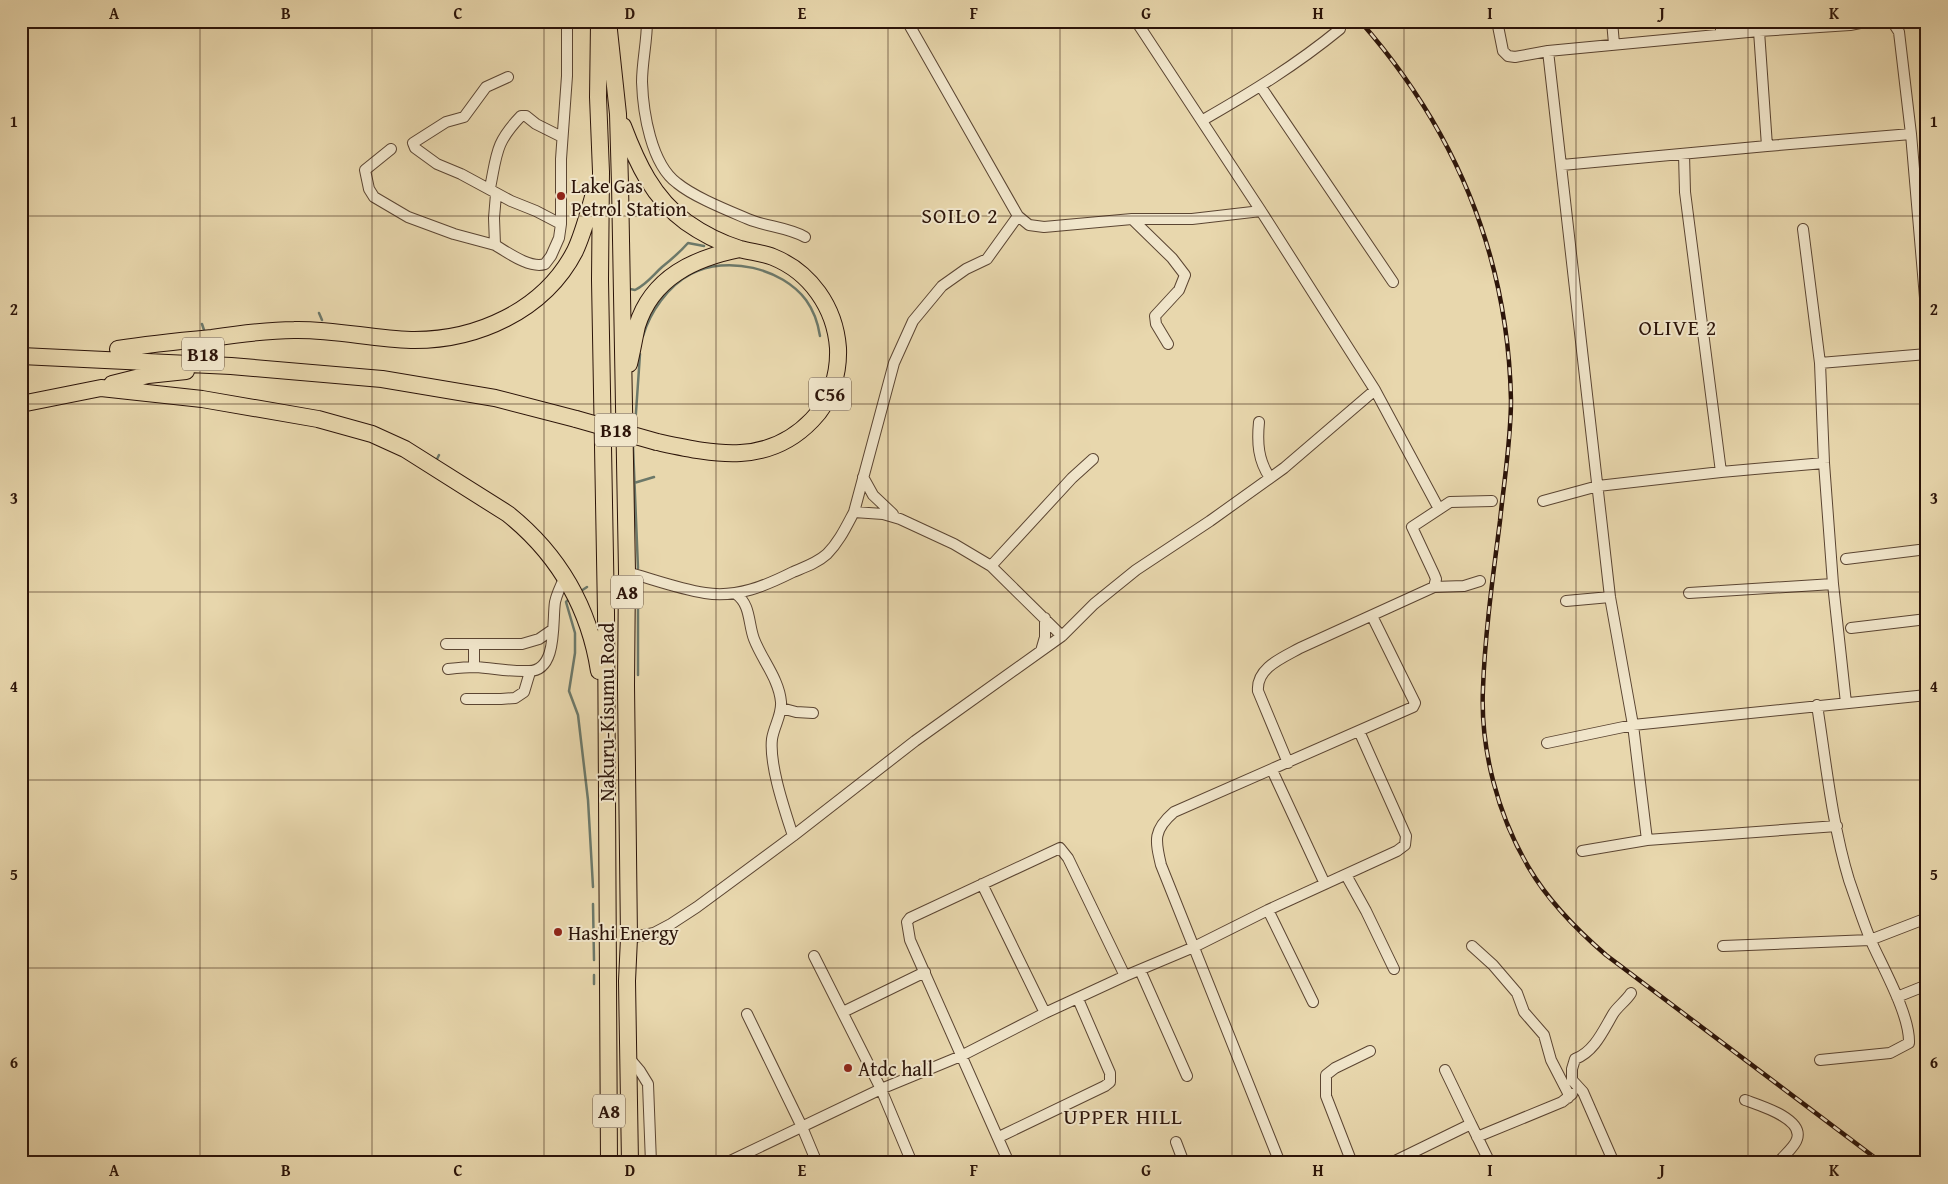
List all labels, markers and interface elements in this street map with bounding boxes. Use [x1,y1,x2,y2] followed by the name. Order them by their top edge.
[109,1,120,25] text: A
[281,1,291,25] text: B
[453,1,463,25] text: C
[625,1,635,25] text: D
[798,1,807,25] text: E
[970,1,978,25] text: F
[1141,1,1151,25] text: G
[1312,1,1324,25] text: H
[1487,1,1493,25] text: I
[1656,1,1665,25] text: J
[1829,1,1840,25] text: K
[10,109,18,133] text: 1
[1930,109,1938,133] text: 1
[571,171,687,223] place label: Lake Gas Petrol Station
[555,190,567,202] marker: Lake Gas Petrol Station
[921,199,999,231] district label: SOILO 2
[10,297,18,321] text: 2
[1930,297,1938,321] text: 2
[1639,311,1717,343] district label: OLIVE 2
[182,338,224,370] road number: B18
[809,378,851,410] road number: C56
[595,414,637,446] road number: B18
[10,486,18,510] text: 3
[1930,486,1938,510] text: 3
[611,576,643,608] road number: A8
[592,622,621,802] street label: Nakuru-Kisumu Road
[10,674,18,698] text: 4
[1930,674,1938,698] text: 4
[10,862,18,886] text: 5
[1930,862,1938,886] text: 5
[568,918,679,947] place label: Hashi Energy
[552,926,564,938] marker: Hashi Energy
[10,1050,18,1074] text: 6
[1930,1050,1938,1074] text: 6
[858,1054,933,1083] place label: Atdc hall
[842,1062,854,1074] marker: Atdc hall
[593,1094,625,1128] road number: A8
[1063,1100,1183,1132] district label: UPPER HILL
[109,1158,120,1182] text: A
[281,1158,291,1182] text: B
[453,1158,463,1182] text: C
[625,1158,635,1182] text: D
[798,1158,807,1182] text: E
[970,1158,978,1182] text: F
[1141,1158,1151,1182] text: G
[1312,1158,1324,1182] text: H
[1487,1158,1493,1182] text: I
[1656,1158,1665,1182] text: J
[1829,1158,1840,1182] text: K

